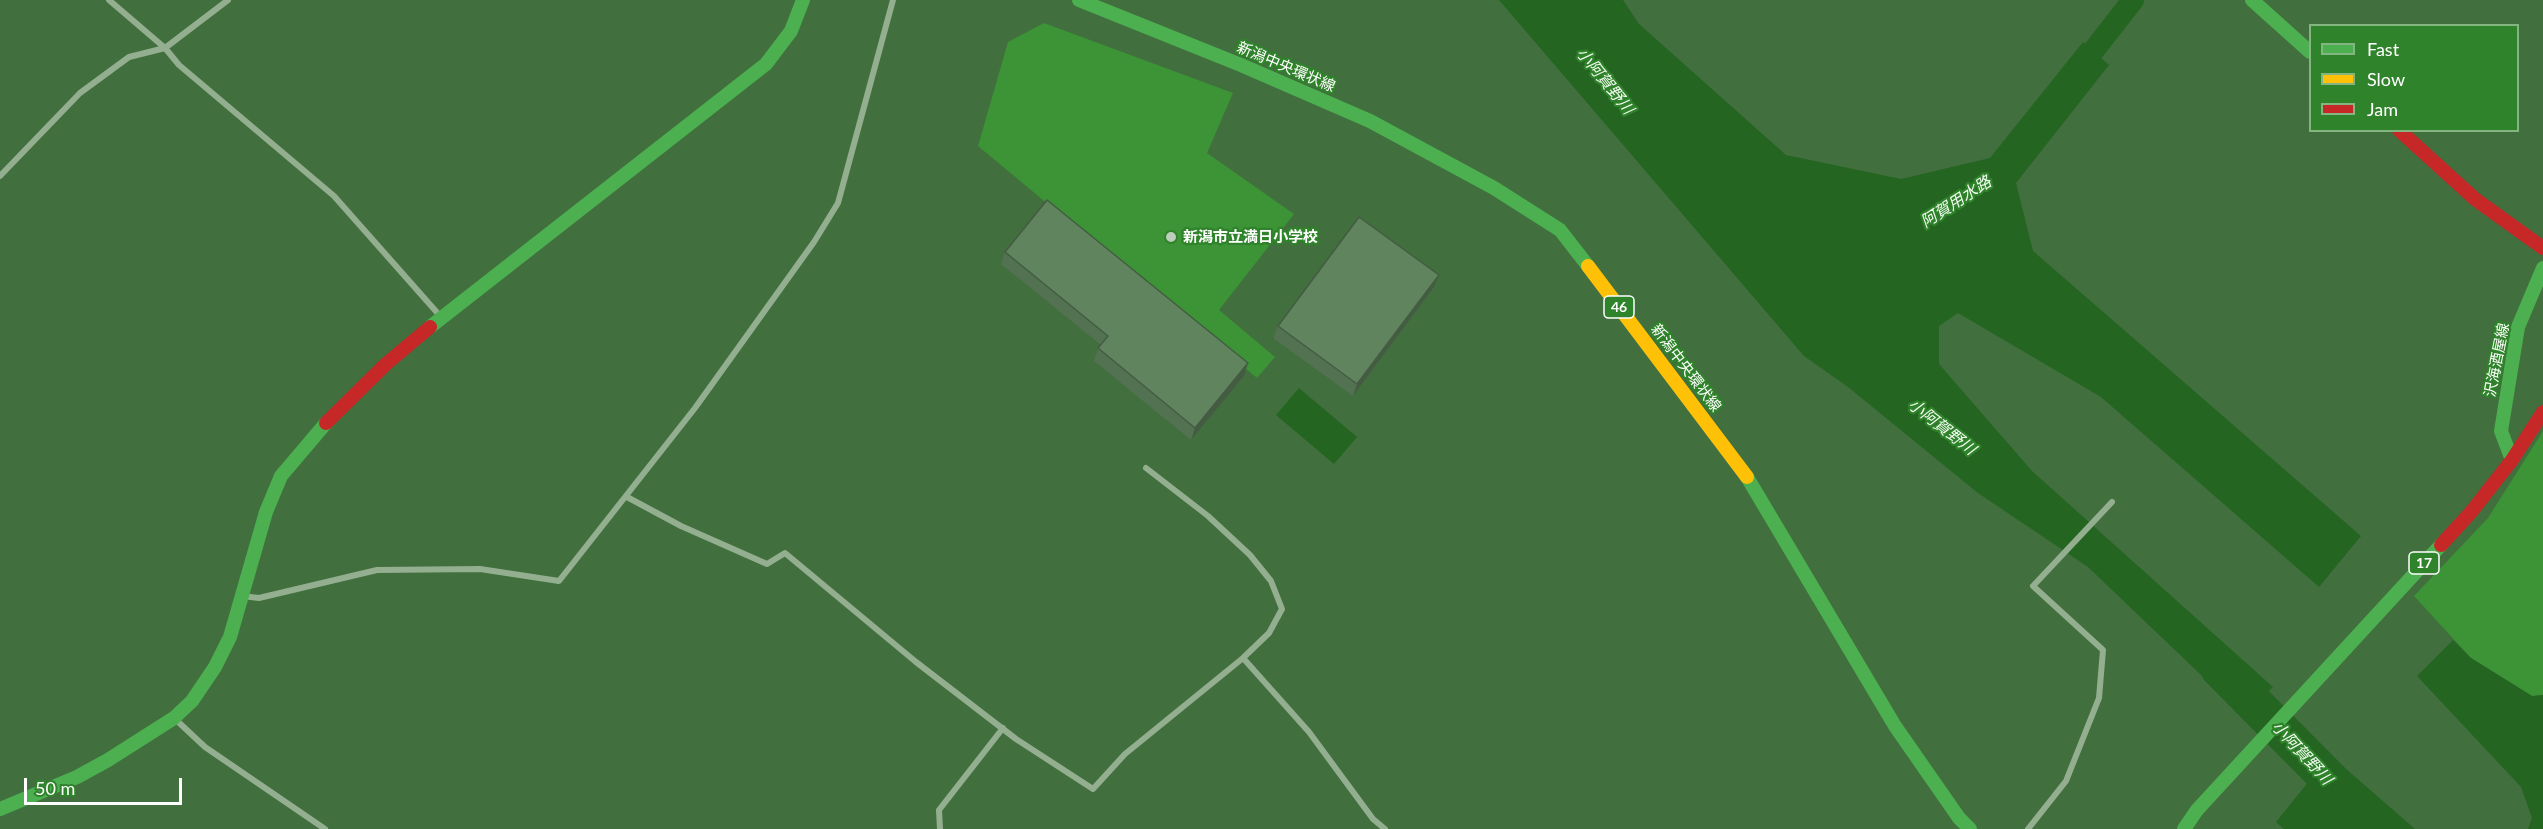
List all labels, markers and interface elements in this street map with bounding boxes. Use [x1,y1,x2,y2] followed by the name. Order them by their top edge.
[2309,24,2519,132] legend
[1234,38,1338,96] street label: 新潟中央環状線
[2367,38,2399,60] text: Fast
[1572,44,1638,118] water label: 小阿賀野川
[2367,68,2405,90] text: Slow
[2367,98,2398,120] text: Jam
[1917,172,1995,232] water label: 阿賀用水路
[1183,228,1318,246] place label: 新潟市立満日小学校
[1164,230,1178,244] marker: 新潟市立満日小学校
[1604,296,1634,318] road number: 46
[1647,321,1725,415] street label: 新潟中央環状線
[2481,321,2513,399] street label: 沢海酒屋線
[1905,395,1979,459] water label: 小阿賀野川
[2409,552,2439,574] road number: 17
[2268,717,2336,789] water label: 小阿賀野川
[27,766,184,804] scale bar
[35,777,75,799] text: 50 m

